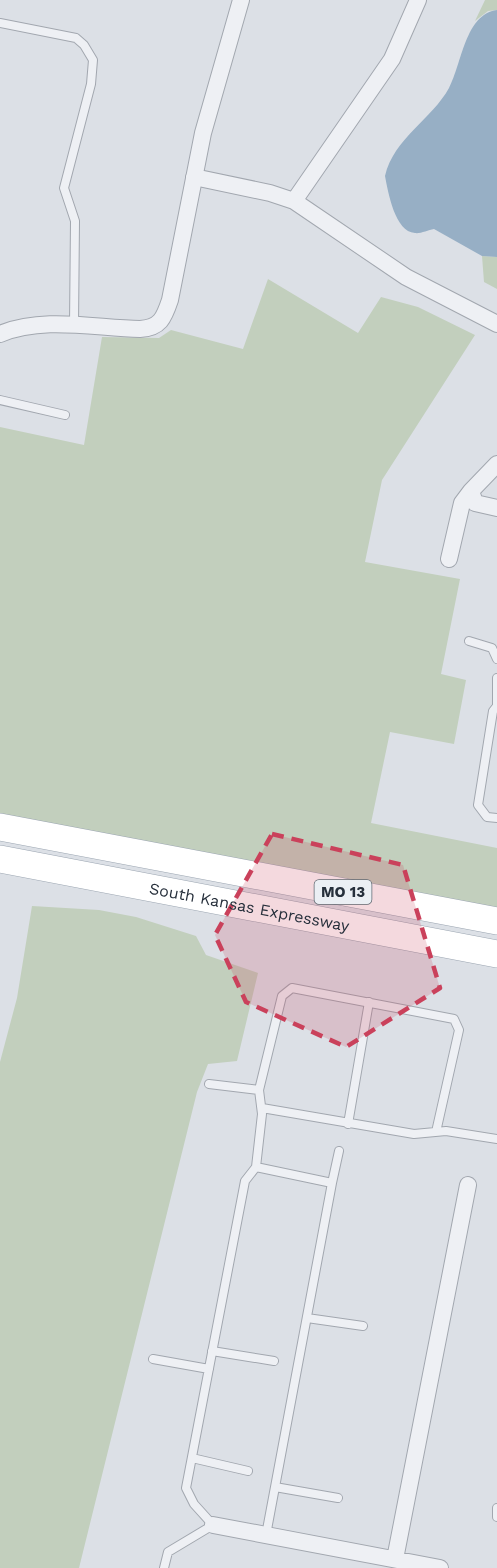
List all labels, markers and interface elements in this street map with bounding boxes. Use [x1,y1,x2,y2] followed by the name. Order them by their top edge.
[148,878,352,935] street label: South Kansas Expressway
[314,880,372,904] road number: MO 13

